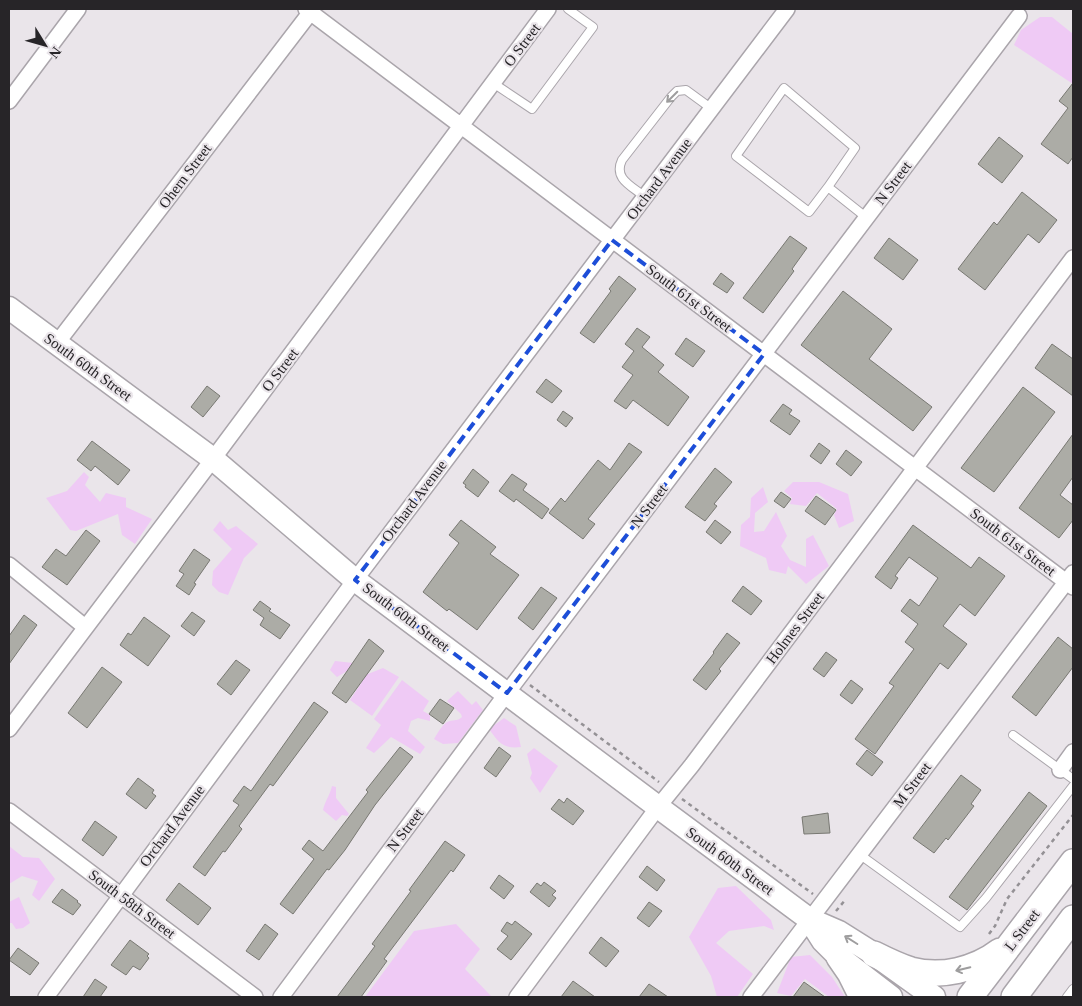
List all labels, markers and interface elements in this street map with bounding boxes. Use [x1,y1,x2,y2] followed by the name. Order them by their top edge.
[20,20,70,70] north arrow
[501,20,544,70] street label: O Street
[46,44,64,61] text: N
[666,91,678,103] one-way arrow
[623,135,695,223] street label: Orchard Avenue
[156,140,215,211] street label: Ohern Street
[872,158,915,208] street label: N Street
[643,261,735,336] street label: South 61st Street
[41,330,136,405] street label: South 60th Street
[259,345,302,395] street label: O Street
[378,457,450,545] street label: Orchard Avenue
[628,481,671,531] street label: N Street
[967,505,1059,580] street label: South 61st Street
[360,579,453,655] street label: South 60th Street
[763,588,828,667] street label: Holmes Street
[890,759,935,811] street label: M Street
[136,782,208,870] street label: Orchard Avenue
[384,805,427,855] street label: N Street
[683,824,778,899] street label: South 60th Street
[86,866,179,942] street label: South 58th Street
[1001,906,1043,954] street label: L Street
[844,934,858,945] one-way arrow
[956,965,972,974] one-way arrow

